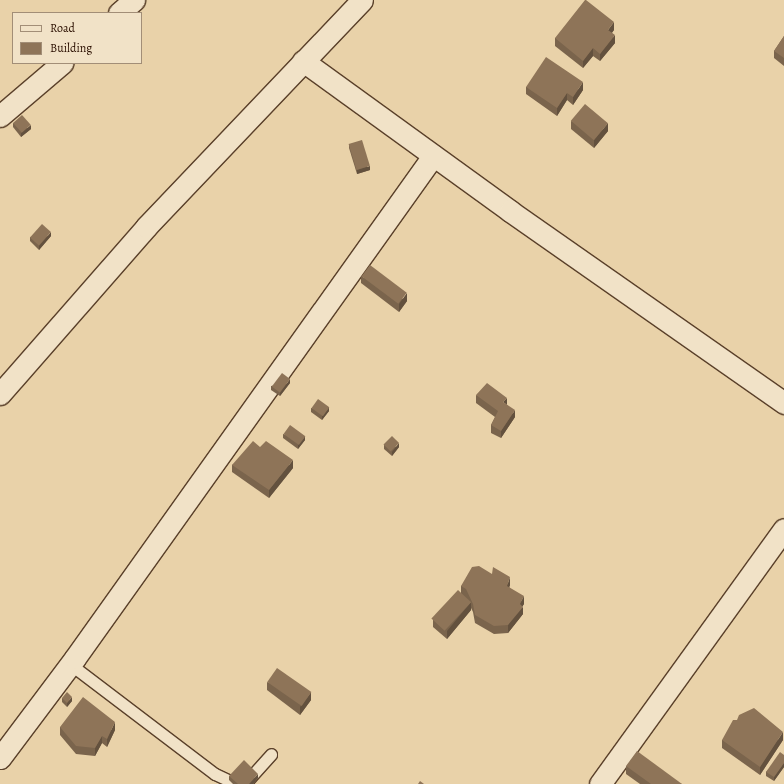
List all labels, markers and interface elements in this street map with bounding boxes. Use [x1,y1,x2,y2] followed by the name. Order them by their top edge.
[12,12,142,64] legend
[50,20,75,36] text: Road
[50,40,92,56] text: Building

